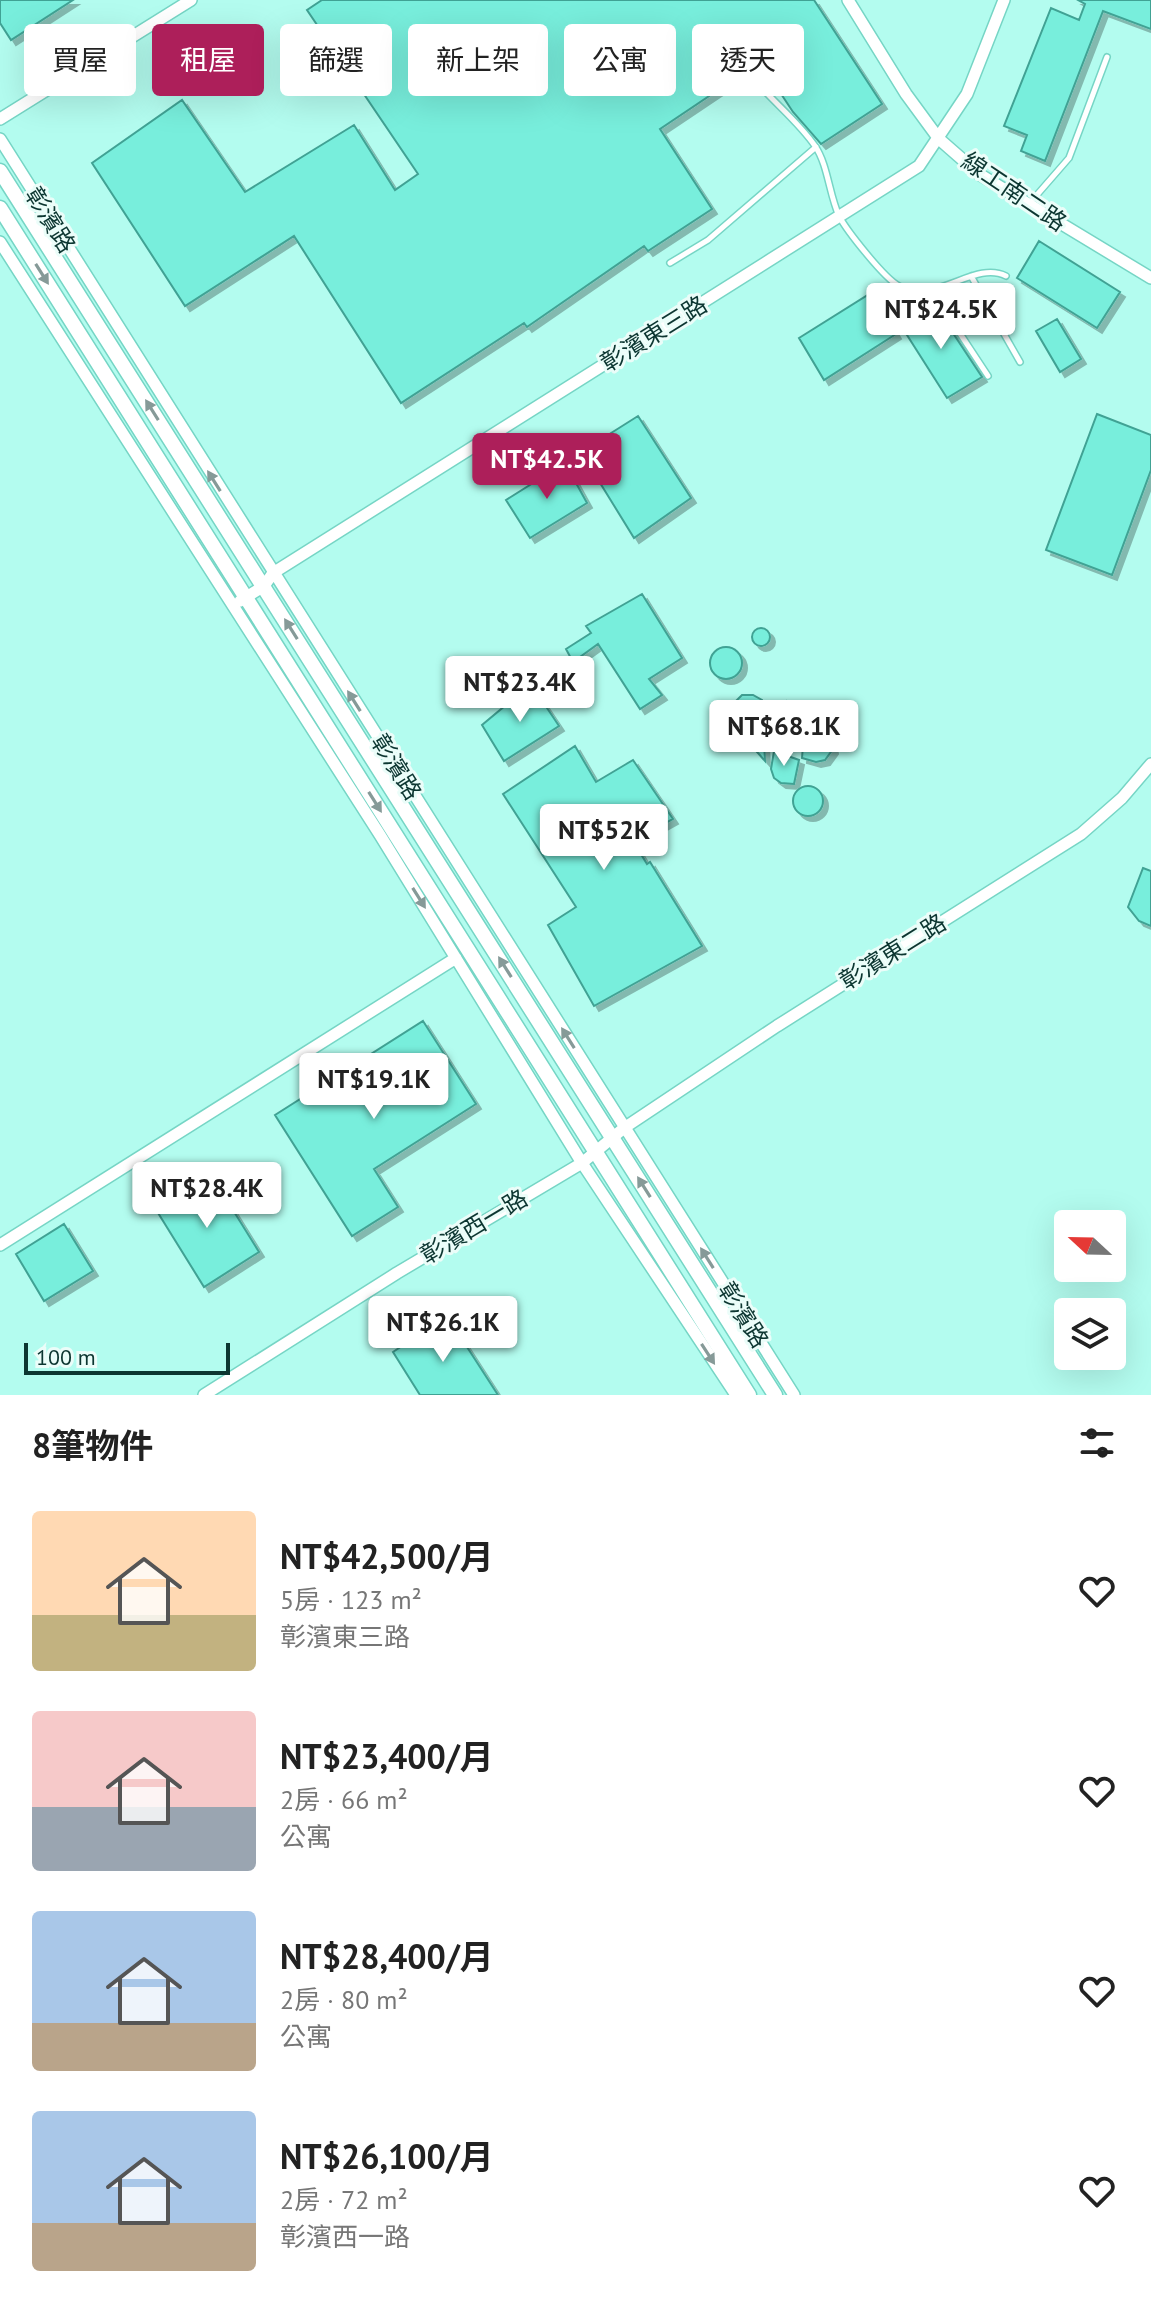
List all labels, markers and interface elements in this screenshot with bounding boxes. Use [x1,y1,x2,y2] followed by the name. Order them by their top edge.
[24,24,136,96] chip: 買屋
[152,24,264,96] chip: 租屋
[280,24,392,96] chip: 篩選
[408,24,548,96] chip: 新上架
[564,24,676,96] chip: 公寓
[692,24,804,96] chip: 透天
[956,145,1073,238] street label: 線工南二路
[18,181,83,258] street label: 彰濱路
[34,263,48,285] one-way arrow
[858,283,1024,351] pin: NT$24.5K
[595,289,713,379] street label: 彰濱東三路
[884,292,998,325] text: NT$24.5K
[144,399,159,420] one-way arrow
[464,433,630,501] pin: NT$42.5K
[490,442,604,475] text: NT$42.5K
[208,470,222,492] one-way arrow
[285,618,299,640] one-way arrow
[437,656,603,724] pin: NT$23.4K
[463,665,577,698] text: NT$23.4K
[346,690,361,711] one-way arrow
[701,700,867,768] pin: NT$68.1K
[727,709,841,742] text: NT$68.1K
[364,728,429,805] street label: 彰濱路
[367,791,381,813] one-way arrow
[539,804,669,872] pin: NT$52K
[558,813,650,846] text: NT$52K
[411,887,425,909] one-way arrow
[834,907,952,997] street label: 彰濱東二路
[499,956,513,978] one-way arrow
[560,1028,575,1049] one-way arrow
[291,1053,457,1121] pin: NT$19.1K
[317,1062,431,1095] text: NT$19.1K
[124,1162,290,1230] pin: NT$28.4K
[150,1171,264,1204] text: NT$28.4K
[637,1176,651,1198] one-way arrow
[414,1182,533,1271] street label: 彰濱西一路
[1054,1210,1126,1282] north arrow
[1054,1210,1126,1370] map controls
[700,1247,714,1269] one-way arrow
[711,1276,776,1353] street label: 彰濱路
[360,1296,526,1364] pin: NT$26.1K
[1054,1298,1126,1370] button: layers
[386,1305,500,1338] text: NT$26.1K
[24,1339,230,1375] scale bar
[36,1343,96,1371] text: 100 m
[701,1343,716,1364] one-way arrow
[1075,1421,1119,1465] icon: filters
[32,1423,153,1467] text: 8筆物件
[280,1534,494,1578] text: NT$42,500/月
[96,1543,192,1639] icon: home
[1075,1569,1119,1613] icon: heart
[280,1583,422,1616] text: 5房 · 123 m²
[280,1620,410,1653] text: 彰濱東三路
[280,1734,494,1778] text: NT$23,400/月
[96,1743,192,1839] icon: home
[1075,1769,1119,1813] icon: heart
[280,1783,408,1816] text: 2房 · 66 m²
[280,1820,332,1853] text: 公寓
[280,1934,494,1978] text: NT$28,400/月
[96,1943,192,2039] icon: home
[1075,1969,1119,2013] icon: heart
[280,1983,408,2016] text: 2房 · 80 m²
[280,2020,332,2053] text: 公寓
[280,2134,494,2178] text: NT$26,100/月
[96,2143,192,2239] icon: home
[1075,2169,1119,2213] icon: heart
[280,2183,408,2216] text: 2房 · 72 m²
[280,2220,410,2253] text: 彰濱西一路

